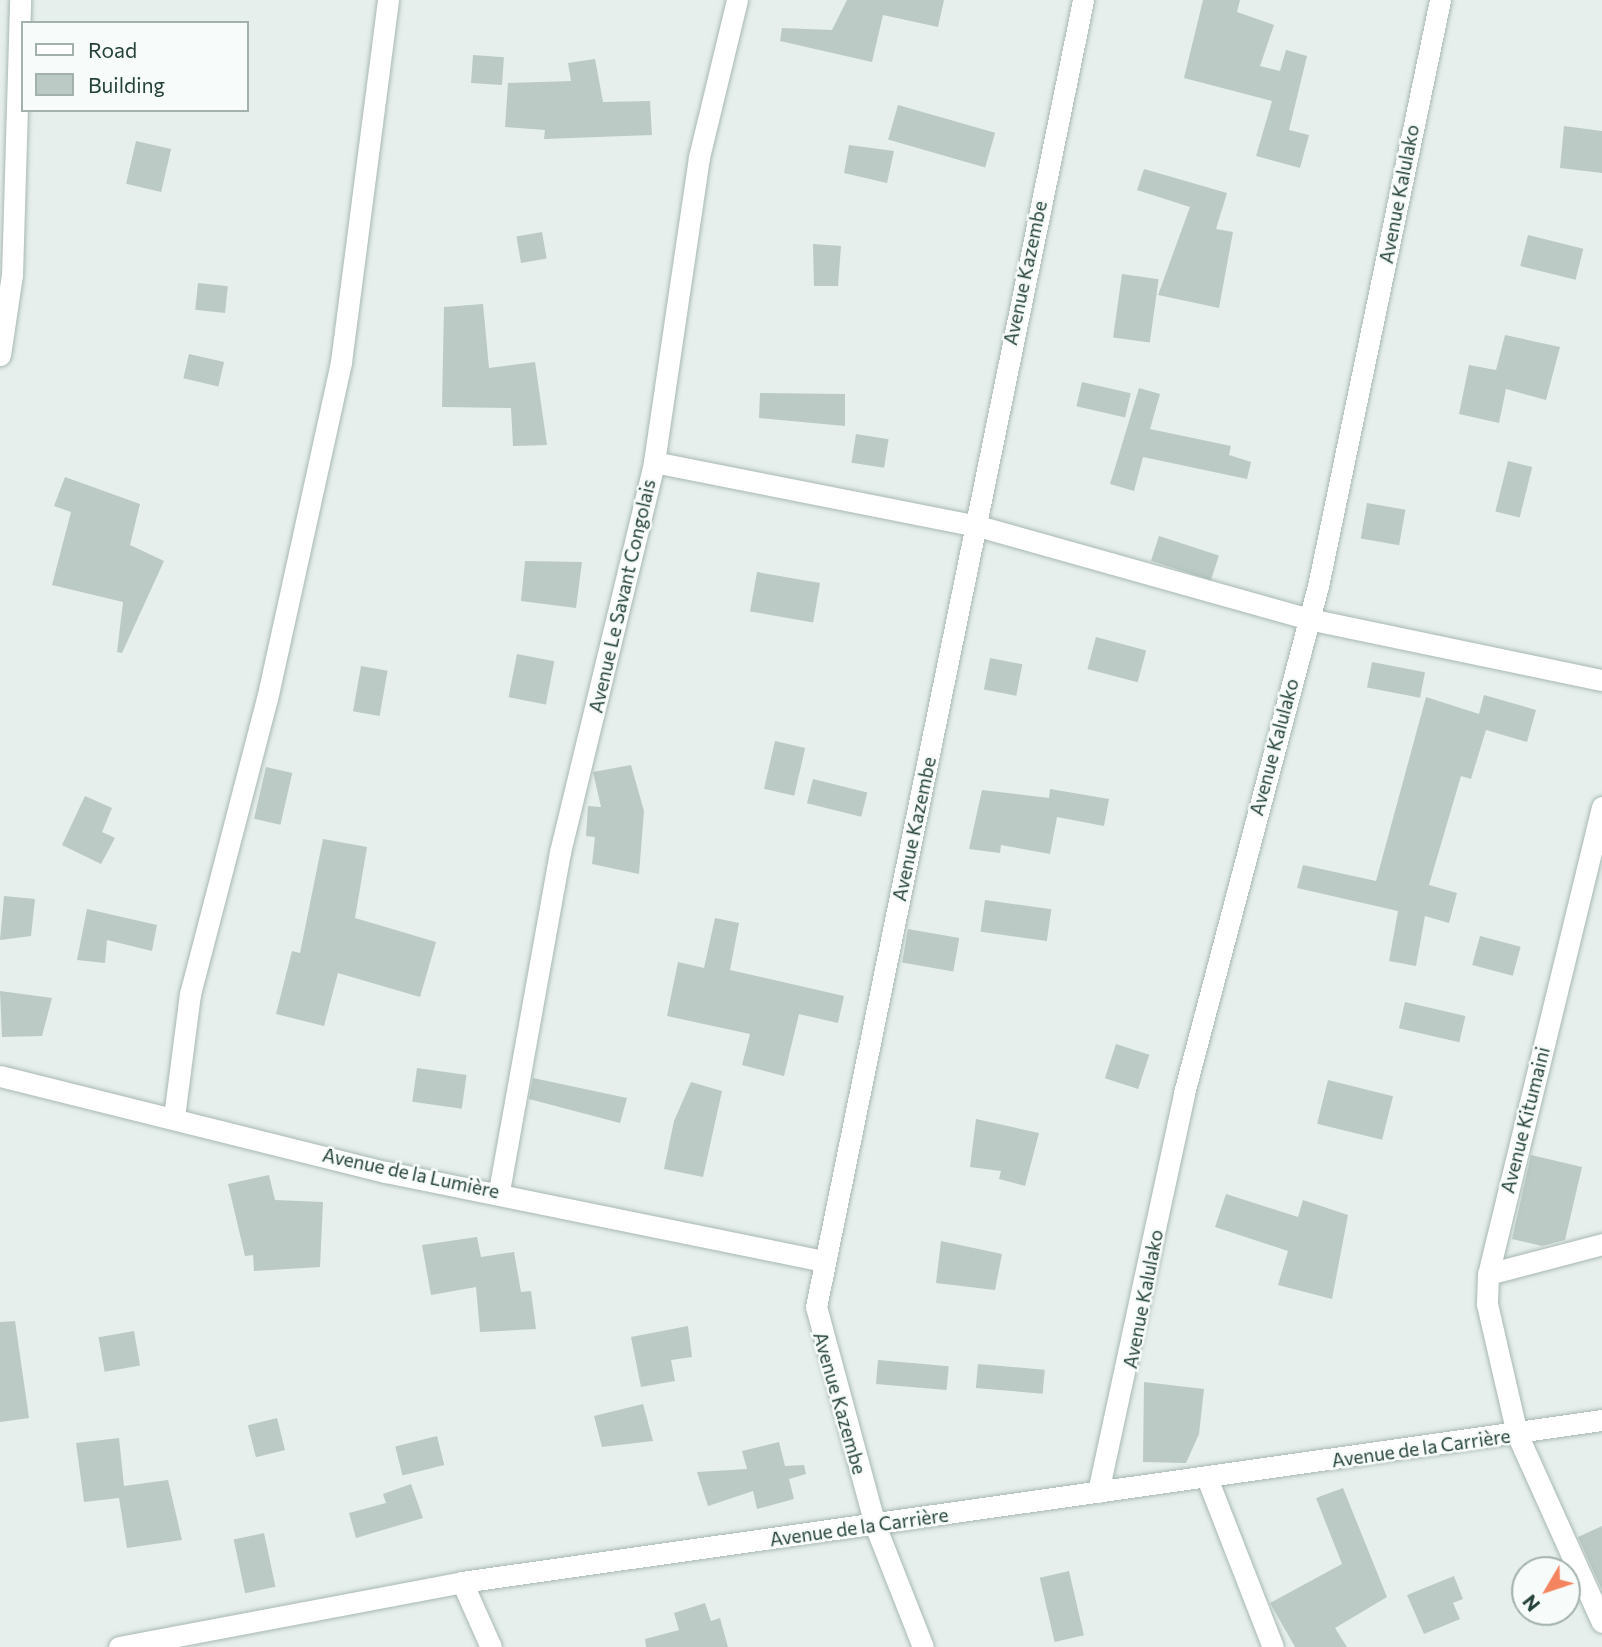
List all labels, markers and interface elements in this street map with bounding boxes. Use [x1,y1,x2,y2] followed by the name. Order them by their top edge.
[21,21,248,112] legend
[88,37,137,62] text: Road
[88,72,165,97] text: Building
[1374,123,1424,265] street label: Avenue Kalulako
[999,199,1051,347] street label: Avenue Kazembe
[584,477,660,715] street label: Avenue Le Savant Congolais
[1245,676,1303,818] street label: Avenue Kalulako
[888,755,940,903] street label: Avenue Kazembe
[1496,1044,1554,1196] street label: Avenue Kitumaini
[320,1143,502,1203] street label: Avenue de la Lumière
[1118,1228,1168,1370] street label: Avenue Kalulako
[809,1329,871,1477] street label: Avenue Kazembe
[1330,1424,1512,1472] street label: Avenue de la Carrière
[768,1503,950,1551] street label: Avenue de la Carrière
[1511,1556,1581,1626] north arrow
[1517,1590,1544,1616] text: N

